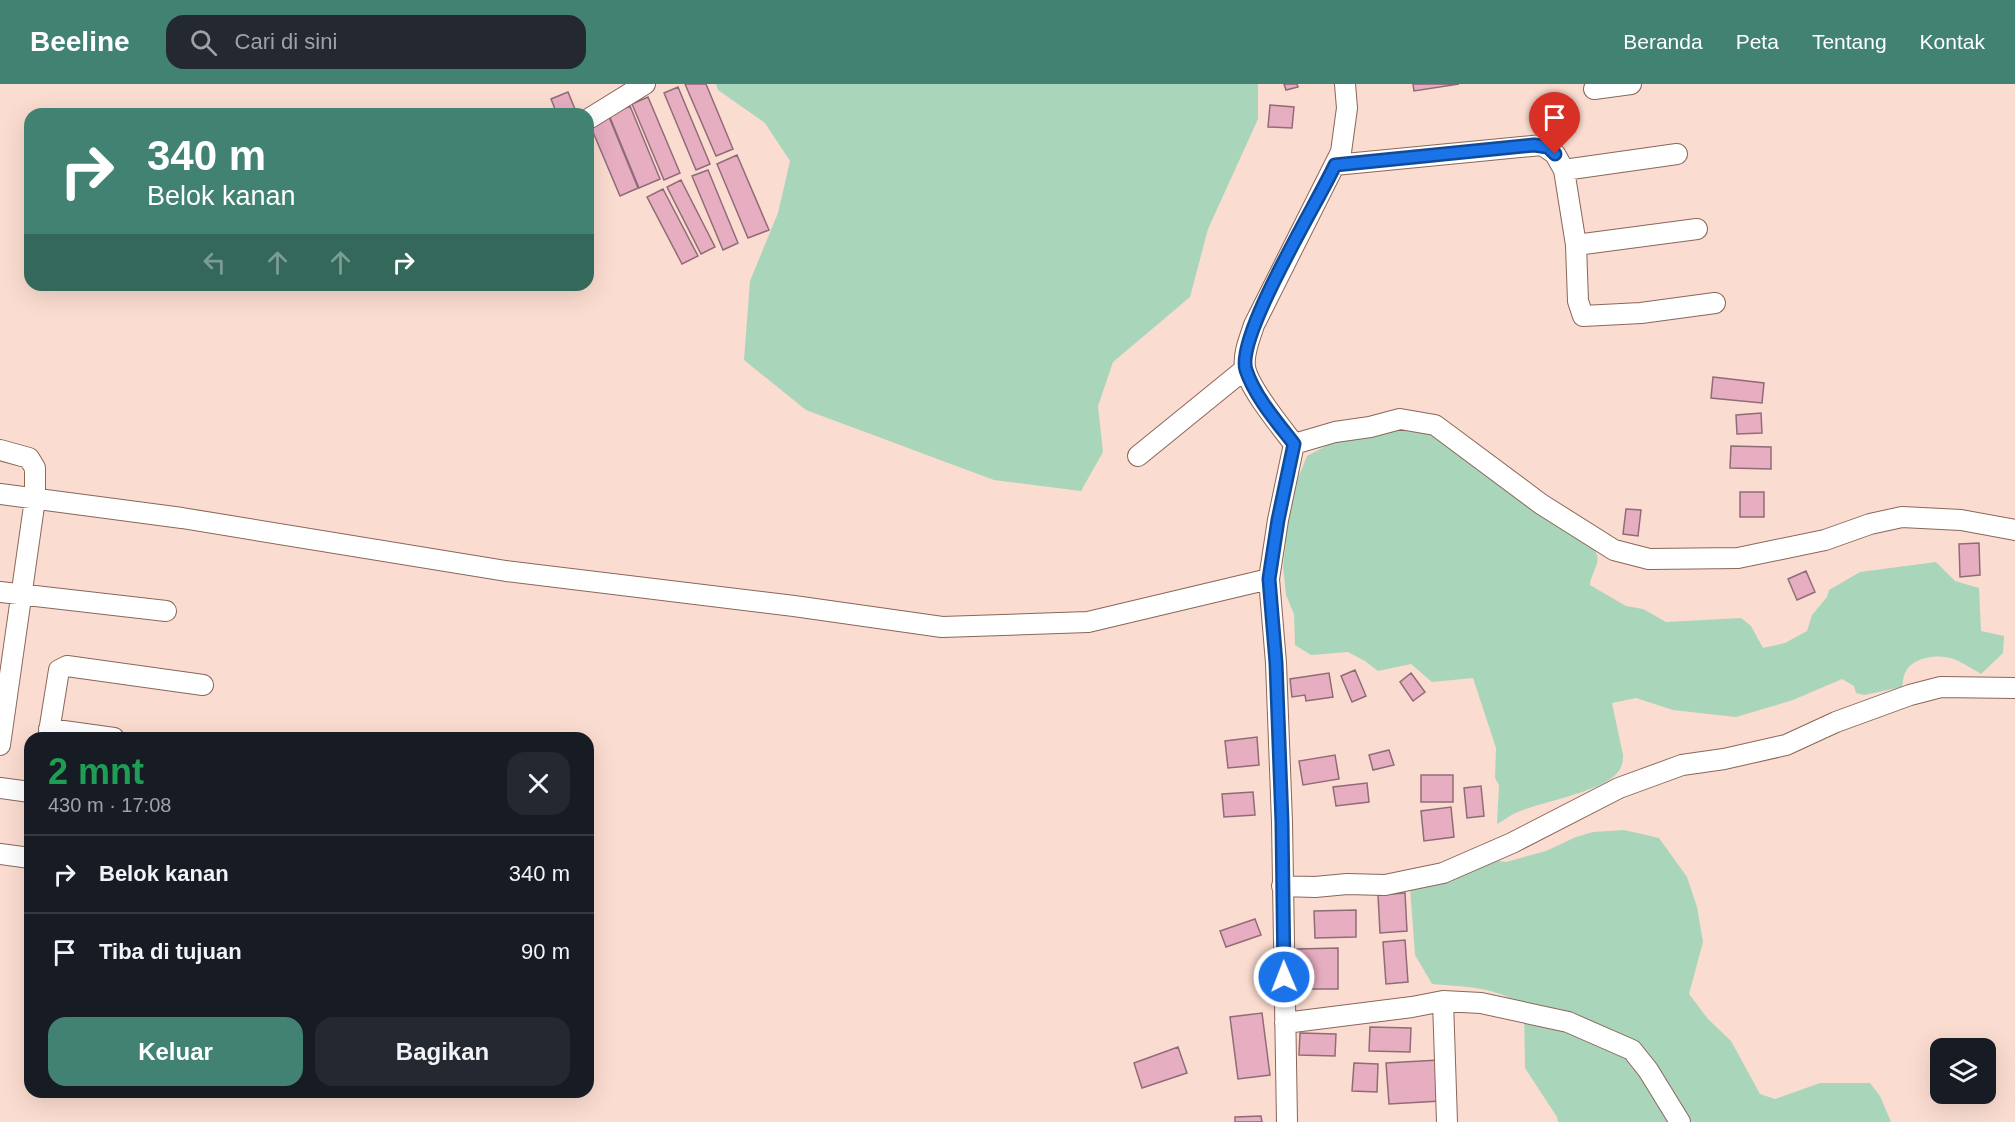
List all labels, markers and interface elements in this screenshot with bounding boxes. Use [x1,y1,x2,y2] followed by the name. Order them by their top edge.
[166,15,586,69] search box
[30,26,130,57] text: Beeline
[187,26,220,59] icon: search
[235,29,337,54] text: Cari di sini
[1623,30,1703,53] text: Beranda
[1736,30,1779,53] text: Peta
[1812,30,1887,53] text: Tentang
[1920,30,1985,53] text: Kontak
[1529,92,1580,154] pin
[1538,101,1571,134] icon: arrive
[48,132,126,210] icon: right
[147,132,266,179] text: 340 m
[147,181,296,211] text: Belok kanan
[198,246,231,279] icon: left
[261,246,294,279] icon: ahead
[324,246,357,279] icon: ahead
[387,246,420,279] icon: right
[48,751,144,792] text: 2 mnt
[507,752,570,815] button: close
[48,794,171,816] text: 430 m · 17:08
[48,858,81,891] icon: right
[99,861,229,886] text: Belok kanan
[509,861,570,886] text: 340 m
[48,936,81,969] icon: arrive
[99,939,242,964] text: Tiba di tujuan
[521,939,570,964] text: 90 m
[1252,945,1316,1009] position arrow
[48,1017,303,1086] button: Keluar
[315,1017,570,1086] button: Bagikan
[1930,1038,1996,1104] map controls
[1930,1038,1996,1104] button: layers

